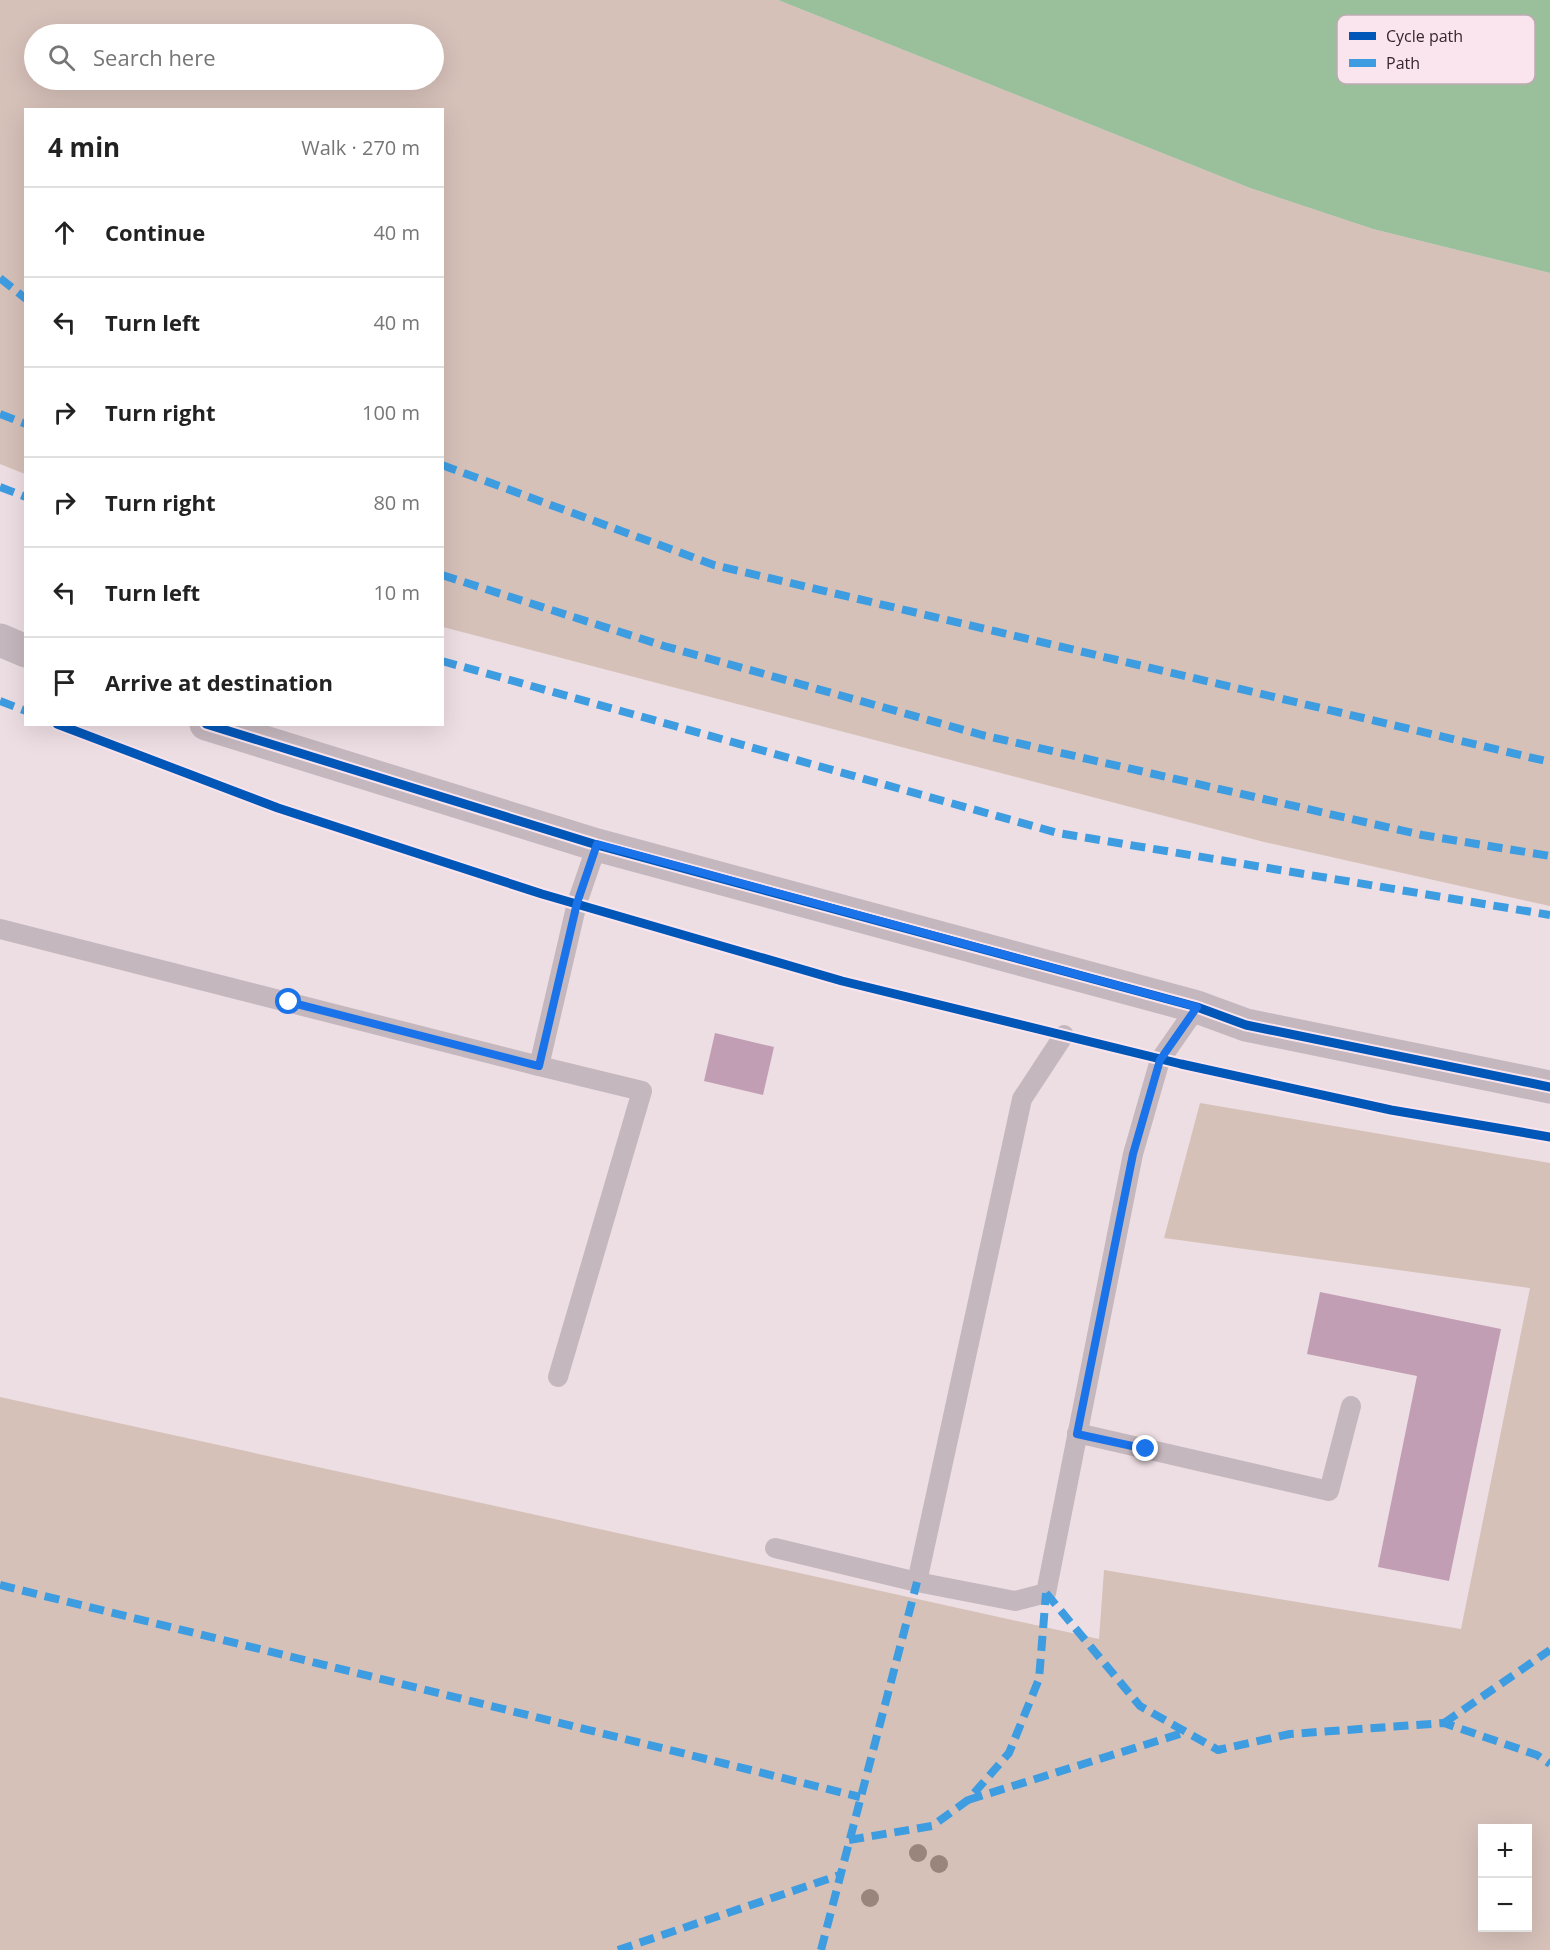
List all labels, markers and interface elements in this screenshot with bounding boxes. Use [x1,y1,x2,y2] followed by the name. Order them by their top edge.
[1337,15,1535,84] legend
[24,24,444,90] search box
[1386,25,1463,47] text: Cycle path
[45,41,78,74] icon: search
[93,42,216,72] text: Search here
[1386,52,1420,74] text: Path
[48,129,120,165] text: 4 min
[301,134,420,161] text: Walk · 270 m
[48,216,81,249] icon: ahead
[105,217,205,247] text: Continue
[373,219,420,246] text: 40 m
[48,306,81,339] icon: left
[105,307,200,337] text: Turn left
[373,309,420,336] text: 40 m
[48,396,81,429] icon: right
[105,397,216,427] text: Turn right
[362,399,420,426] text: 100 m
[48,486,81,519] icon: right
[105,487,216,517] text: Turn right
[373,489,420,516] text: 80 m
[48,576,81,609] icon: left
[105,577,200,607] text: Turn left
[373,579,420,606] text: 10 m
[48,666,81,699] icon: arrive
[105,667,333,697] text: Arrive at destination
[275,988,301,1014] route start
[1132,1435,1158,1461] route end
[1478,1824,1532,1932] map controls
[1478,1824,1532,1878] button: +
[1478,1878,1532,1932] button: −

